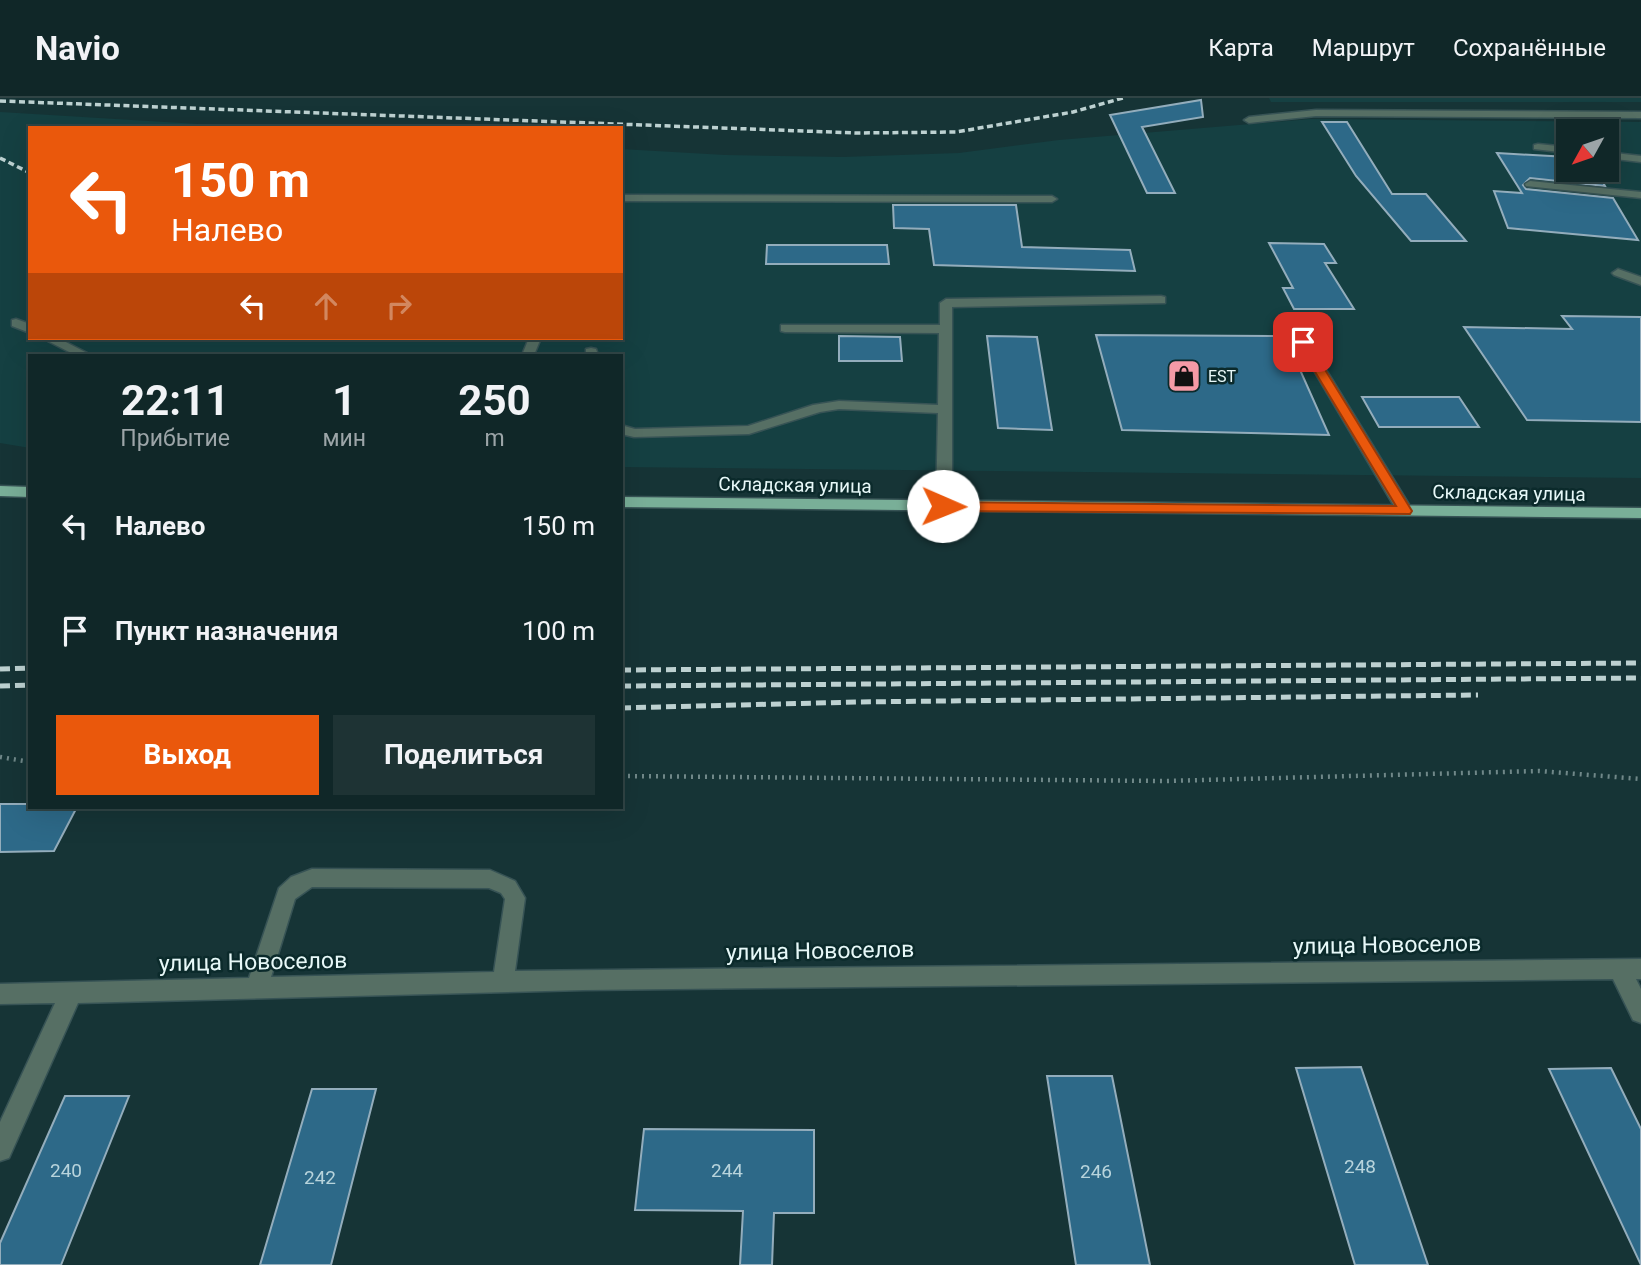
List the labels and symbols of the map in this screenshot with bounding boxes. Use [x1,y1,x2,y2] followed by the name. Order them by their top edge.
[1556,119,1619,182] north arrow
[1273,312,1333,372] pin
[1165,357,1203,395] shop icon: EST
[1208,367,1237,386] place label: EST
[906,469,980,543] position arrow
[718,472,872,498] street label: Складская улица
[1432,480,1586,506] street label: Складская улица
[1293,930,1481,960] street label: улица Новоселов
[726,936,914,966] street label: улица Новоселов
[159,947,347,977] street label: улица Новоселов
[1344,1155,1376,1178] house number: 248
[50,1159,82,1182] house number: 240
[711,1159,743,1182] house number: 244
[1080,1160,1112,1183] house number: 246
[304,1166,336,1189] house number: 242

